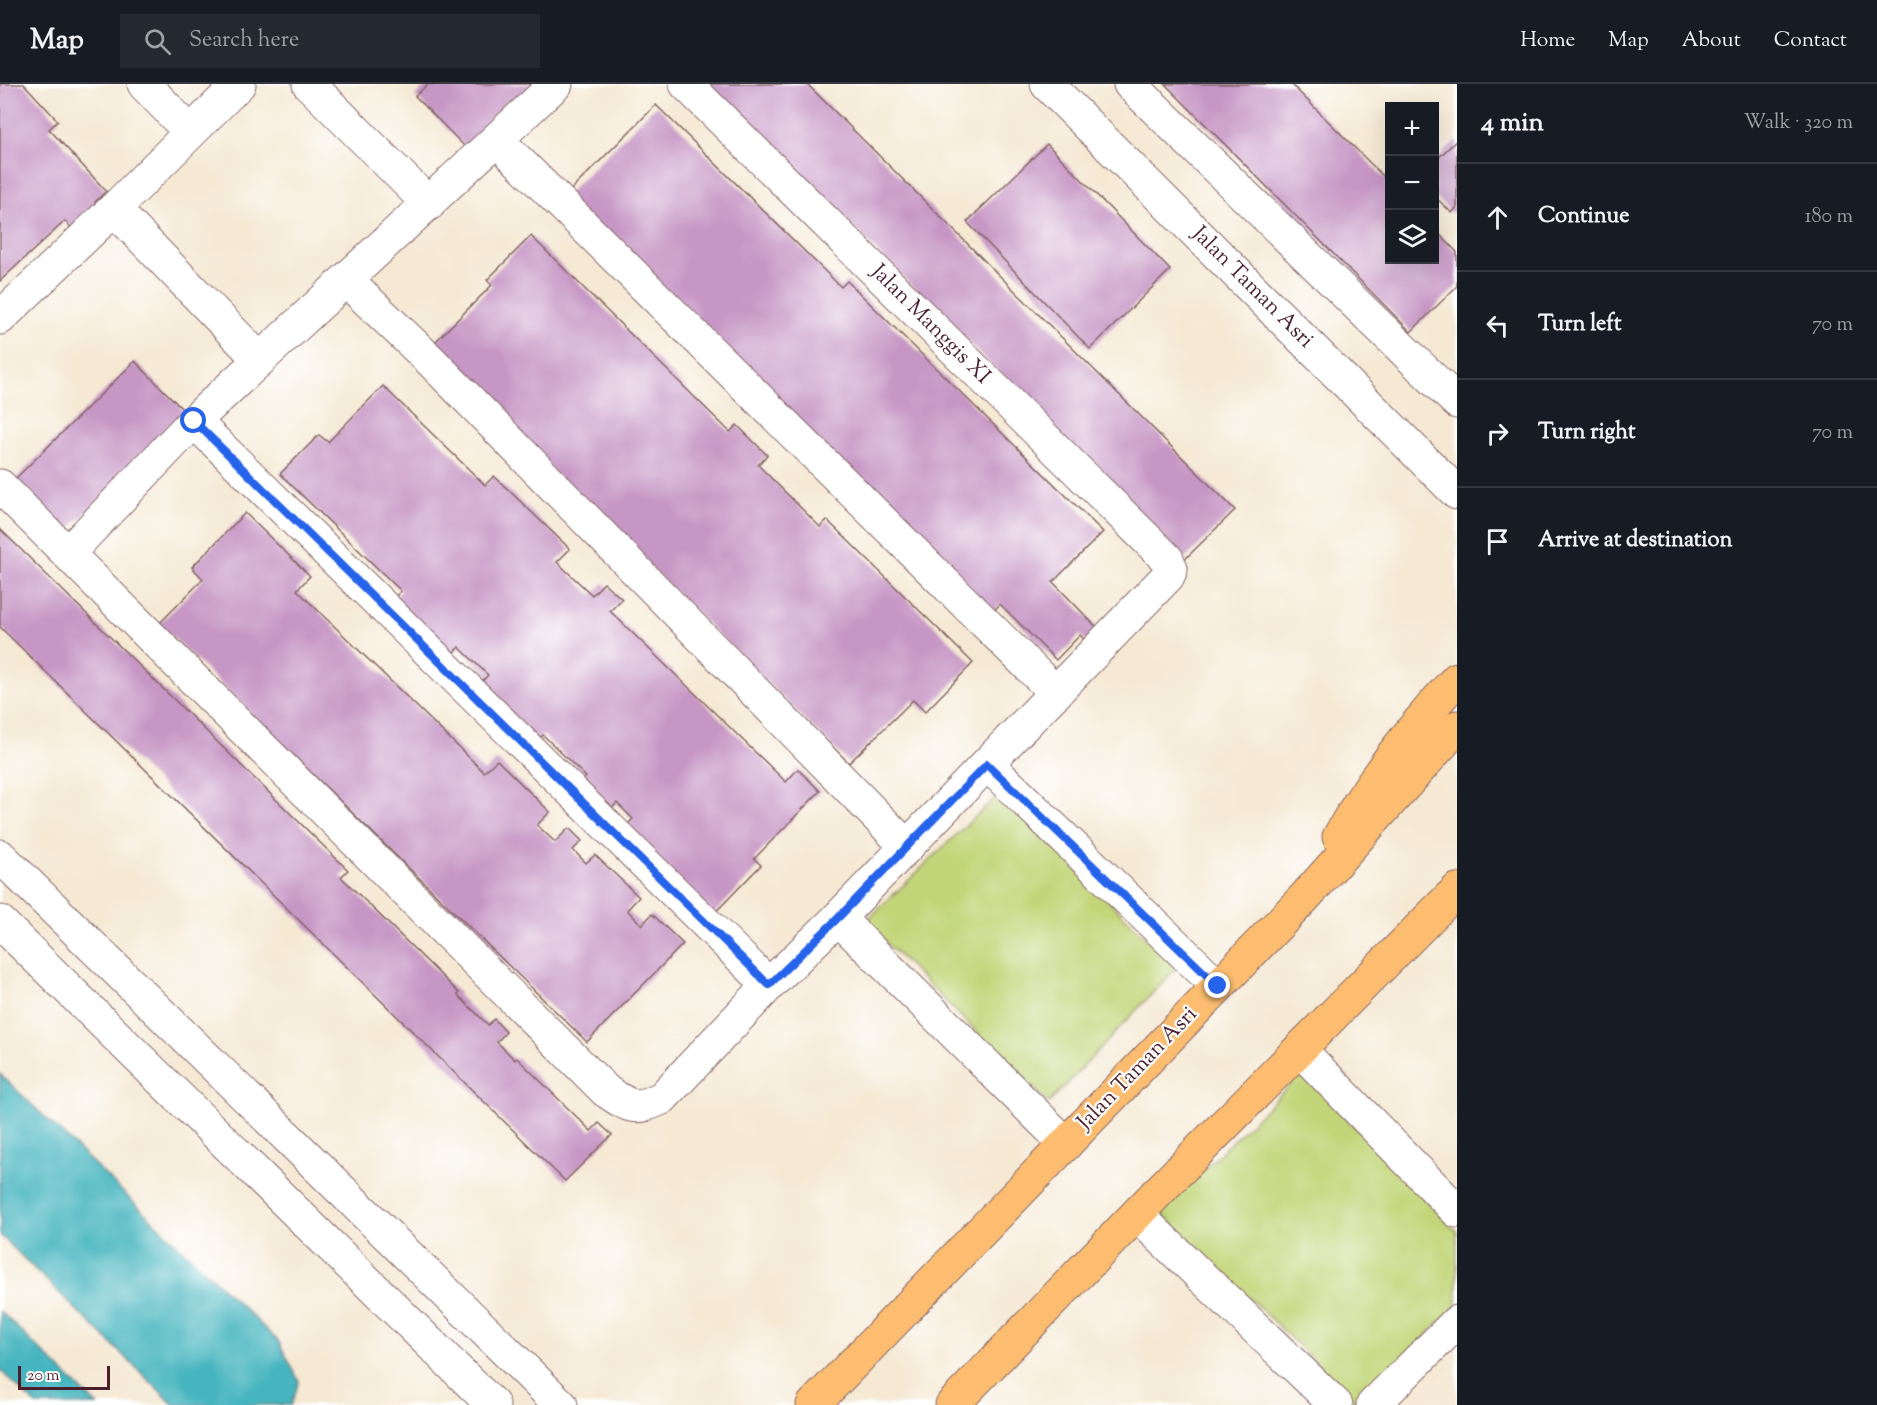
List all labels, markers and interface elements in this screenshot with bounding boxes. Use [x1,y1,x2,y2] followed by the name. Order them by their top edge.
[120,14,540,68] search box
[30,21,84,61] text: Map
[141,25,174,58] icon: search
[189,25,299,57] text: Search here
[1520,26,1575,56] text: Home
[1608,26,1649,56] text: Map
[1682,26,1741,56] text: About
[1774,26,1847,56] text: Contact
[1385,102,1439,264] map controls
[1385,102,1439,156] button: +
[1481,105,1544,142] text: 4 min
[1744,109,1853,138] text: Walk · 320 m
[1385,156,1439,210] button: −
[1481,201,1514,234] icon: ahead
[1538,201,1629,233] text: Continue
[1805,203,1853,232] text: 180 m
[1385,210,1439,264] button: layers
[1183,219,1320,356] street label: Jalan Taman Asri
[862,257,997,392] street label: Jalan Manggis XI
[1481,309,1514,342] icon: left
[1538,309,1621,341] text: Turn left
[1812,311,1853,340] text: 70 m
[180,407,206,433] route start
[1481,417,1514,450] icon: right
[1538,417,1635,449] text: Turn right
[1812,419,1853,448] text: 70 m
[1481,525,1514,558] icon: arrive
[1538,525,1733,557] text: Arrive at destination
[1204,972,1230,998] route end
[1070,1000,1205,1139] street label: Jalan Taman Asri
[18,1363,110,1390] scale bar
[27,1365,60,1388] text: 20 m

